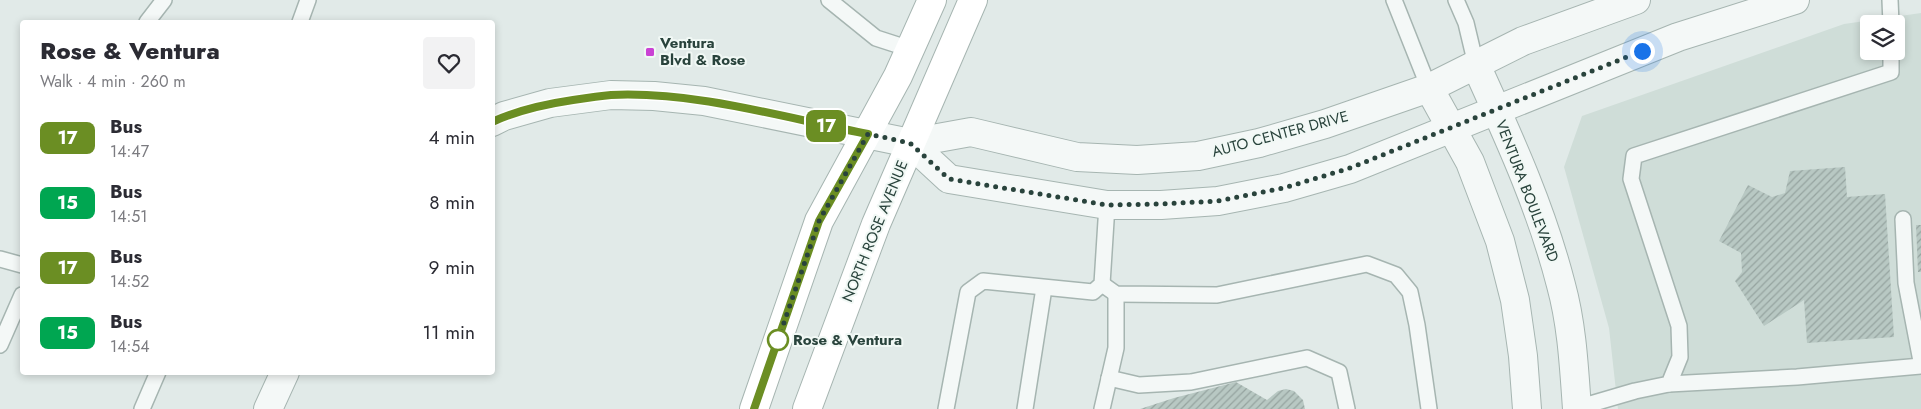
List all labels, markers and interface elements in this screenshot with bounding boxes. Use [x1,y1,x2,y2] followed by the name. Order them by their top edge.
[1860,15,1905,60] map controls
[1860,15,1905,60] button: layers
[659,32,746,71] place label: Ventura Blvd & Rose
[40,33,220,68] text: Rose & Ventura
[423,37,475,89] button: heart
[1630,39,1655,64] your location
[644,46,656,58] marker: Ventura Blvd & Rose
[40,70,186,93] text: Walk · 4 min · 260 m
[1209,105,1351,163] street label: AUTO CENTER DRIVE
[804,110,848,142] line badge: 17
[110,113,142,140] text: Bus
[816,113,836,139] text: 17
[1490,117,1564,265] street label: VENTURA BOULEVARD
[428,124,475,151] text: 4 min
[57,125,78,151] text: 17
[110,140,149,163] text: 14:47
[836,157,914,305] street label: NORTH ROSE AVENUE
[110,178,142,205] text: Bus
[429,189,475,216] text: 8 min
[57,190,78,216] text: 15
[110,205,148,228] text: 14:51
[110,243,142,270] text: Bus
[429,254,475,281] text: 9 min
[57,255,78,281] text: 17
[110,270,149,293] text: 14:52
[110,308,142,335] text: Bus
[422,319,475,346] text: 11 min
[57,320,78,346] text: 15
[767,329,789,351] marker: Rose & Ventura
[793,329,902,351] place label: Rose & Ventura
[110,335,150,358] text: 14:54

